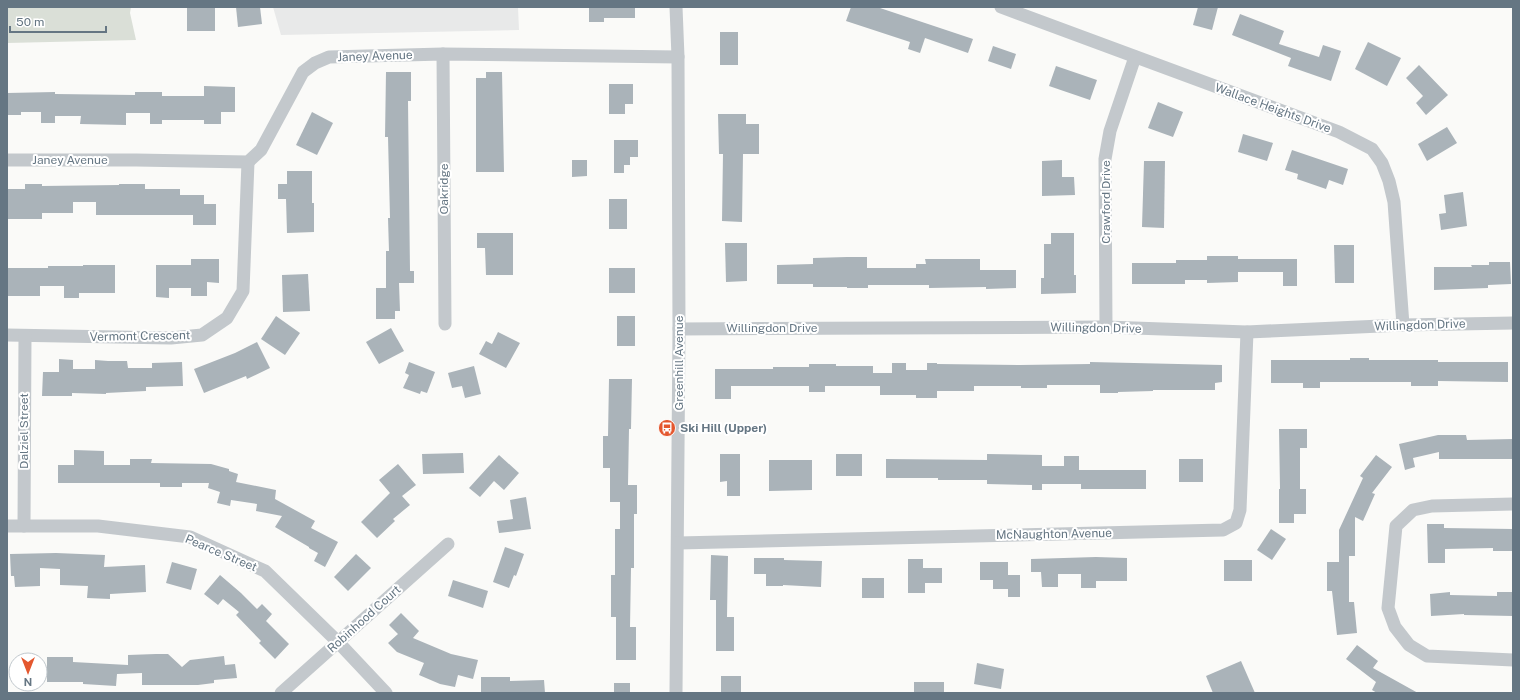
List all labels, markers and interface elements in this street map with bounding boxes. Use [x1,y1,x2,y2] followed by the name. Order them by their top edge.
[10,8,106,34] scale bar
[16,15,44,29] text: 50 m
[337,48,413,64] street label: Janey Avenue
[1213,80,1333,136] street label: Wallace Heights Drive
[32,153,108,167] street label: Janey Avenue
[1099,160,1113,244] street label: Crawford Drive
[437,163,451,214] street label: Oakridge
[672,315,686,411] street label: Greenhill Avenue
[1374,316,1466,334] street label: Willingdon Drive
[1050,320,1142,336] street label: Willingdon Drive
[726,321,818,335] street label: Willingdon Drive
[90,328,191,344] street label: Vermont Crescent
[17,393,31,469] street label: Dalziel Street
[657,418,677,438] bus stop icon: Ski Hill (Upper)
[680,421,767,435] place label: Ski Hill (Upper)
[996,526,1112,542] street label: McNaughton Avenue
[183,532,259,575] street label: Pearce Street
[325,582,404,656] street label: Robinhood Court
[8,652,48,692] north arrow
[24,676,32,688] text: N

